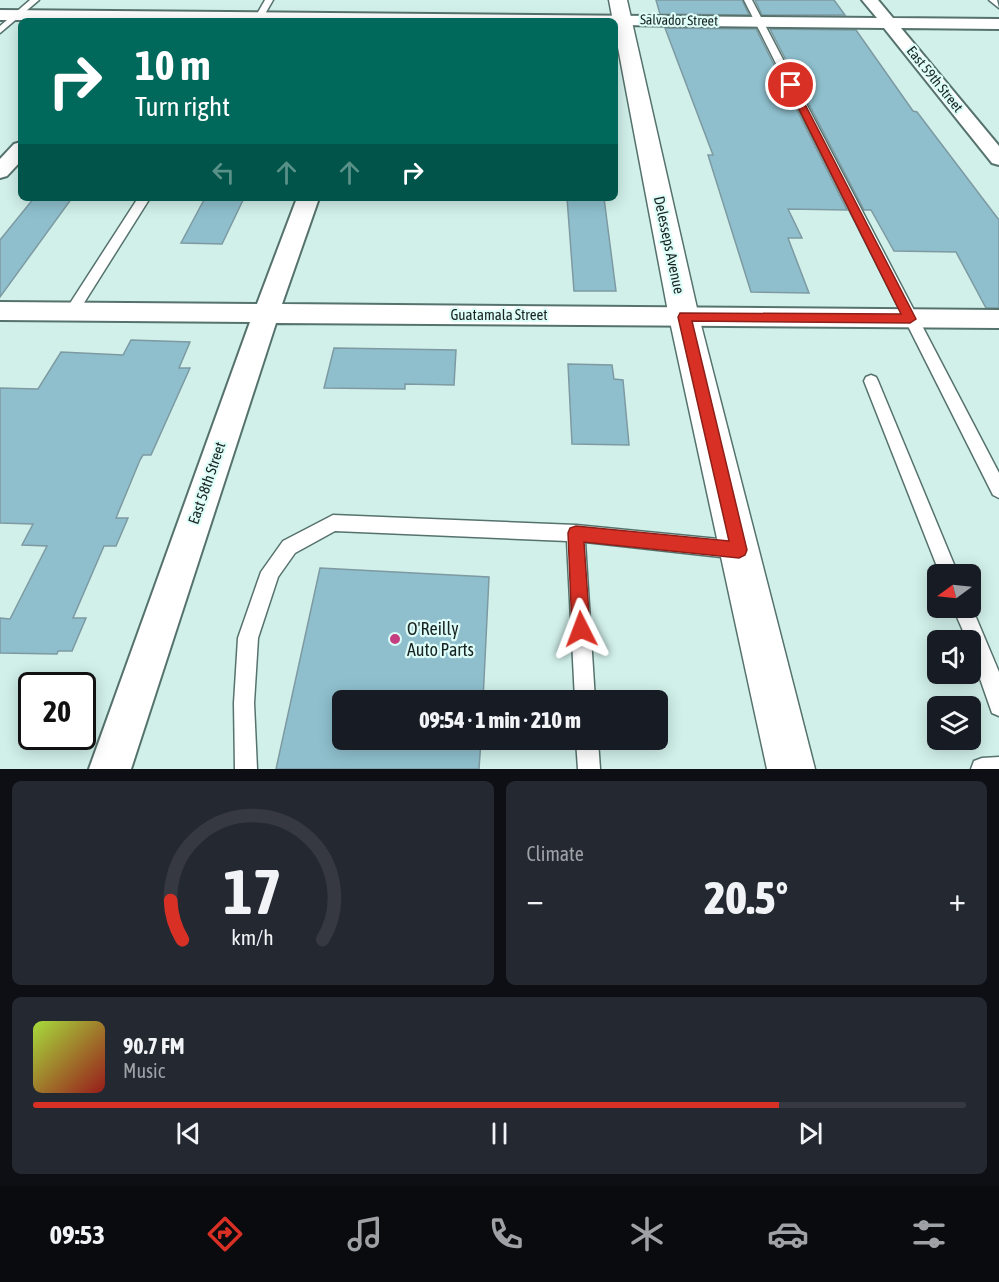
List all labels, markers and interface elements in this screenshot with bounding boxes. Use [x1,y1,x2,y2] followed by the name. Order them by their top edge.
[640,11,718,29] street label: Salvador Street
[135,41,210,89] text: 10 m
[36,42,114,120] icon: right
[904,43,966,115] street label: East 59th Street
[765,59,816,110] pin
[774,68,807,101] icon: arrive
[135,91,230,122] text: Turn right
[207,156,240,189] icon: left
[270,156,303,189] icon: ahead
[333,156,366,189] icon: ahead
[396,156,429,189] icon: right
[651,195,688,295] street label: Delesseps Avenue
[450,306,548,323] street label: Guatamala Street
[185,440,229,526] street label: East 58th Street
[927,564,981,618] north arrow
[927,564,981,750] map controls
[549,597,613,661] position arrow
[407,618,474,660] place label: O'Reilly Auto Parts
[927,630,981,684] button: sound
[388,632,402,646] marker: O'Reilly Auto Parts
[18,672,96,750] speed limit sign: 20
[927,696,981,750] button: layers
[419,707,581,733] text: 09:54 · 1 min · 210 m
[527,842,584,865] text: Climate
[223,856,282,927] text: 17
[704,872,788,924] text: 20.5°
[527,880,544,918] text: −
[949,880,966,918] text: +
[231,925,274,950] text: km/h
[123,1033,185,1059] text: 90.7 FM
[123,1059,165,1082] text: Music
[172,1117,205,1150] icon: previous
[483,1117,516,1150] icon: pause
[794,1117,827,1150] icon: next
[204,1213,246,1255] icon: directions
[344,1213,386,1255] icon: music
[485,1213,527,1255] icon: phone
[626,1213,668,1255] icon: climate
[767,1213,809,1255] icon: car
[908,1213,950,1255] icon: filters
[49,1219,105,1250] text: 09:53

